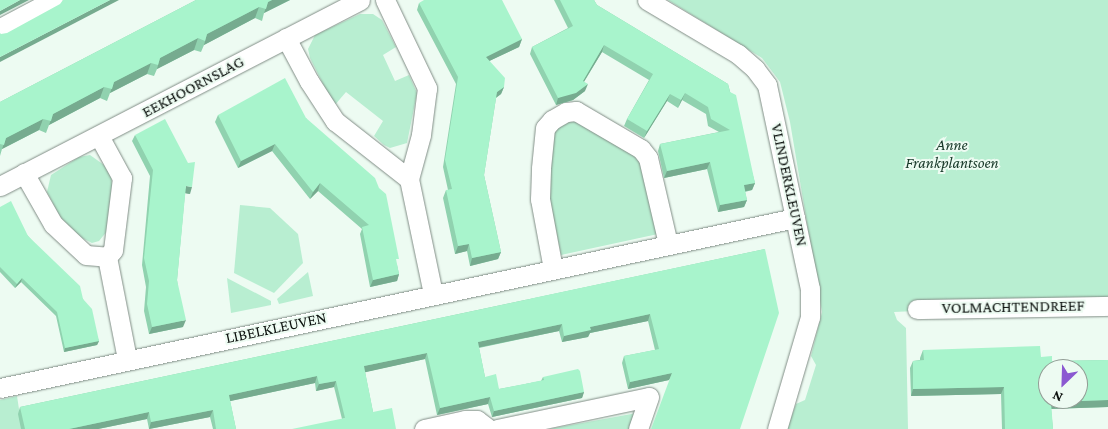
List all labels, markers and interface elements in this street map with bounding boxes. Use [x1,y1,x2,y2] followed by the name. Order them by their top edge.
[139,52,247,122] street label: EEKHOORNSLAG
[767,122,811,248] street label: VLINDERKLEUVEN
[905,135,999,173] park label: Anne Frankplantsoen
[942,296,1084,318] street label: VOLMACHTENDREEF
[224,308,328,348] street label: LIBELKLEUVEN
[1038,359,1088,409] north arrow
[1050,388,1065,406] text: N

